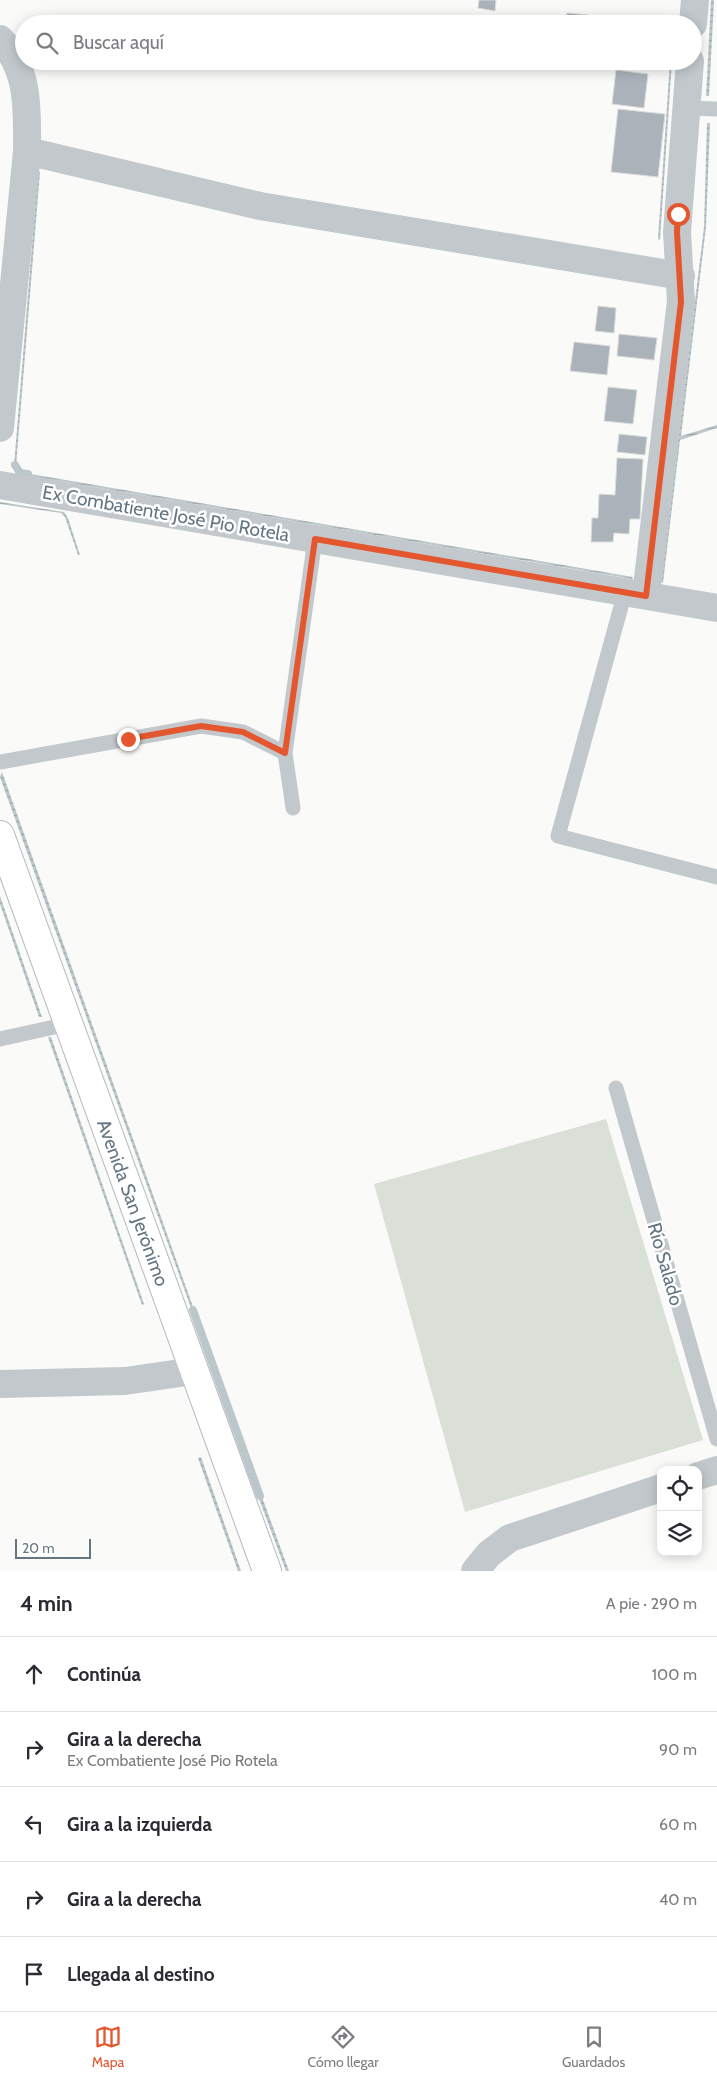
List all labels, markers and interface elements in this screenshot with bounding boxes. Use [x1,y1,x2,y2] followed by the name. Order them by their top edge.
[15,15,702,70] search box
[33,29,61,57] icon: search
[73,31,164,54] text: Buscar aquí
[667,203,690,226] route start
[41,480,291,547] street label: Ex Combatiente José Pio Rotela
[117,728,140,751] route end
[92,1116,174,1289] street label: Avenida San Jerónimo
[643,1220,688,1308] street label: Río Salado
[657,1466,702,1556] map controls
[657,1466,702,1511] button: locate
[657,1511,702,1556] button: layers
[15,1536,91,1559] scale bar
[22,1539,55,1557] text: 20 m
[20,1591,73,1616] text: 4 min
[606,1594,697,1613] text: A pie · 290 m
[20,1660,48,1688] icon: ahead
[67,1663,141,1686] text: Continúa
[652,1665,697,1684] text: 100 m
[67,1728,202,1751] text: Gira a la derecha
[20,1735,48,1763] icon: right
[659,1740,697,1759] text: 90 m
[67,1751,278,1770] text: Ex Combatiente José Pio Rotela
[20,1810,48,1838] icon: left
[67,1813,212,1836] text: Gira a la izquierda
[659,1815,697,1834] text: 60 m
[20,1885,48,1913] icon: right
[67,1888,202,1911] text: Gira a la derecha
[659,1890,697,1909] text: 40 m
[20,1960,48,1988] icon: arrive
[67,1963,214,1986] text: Llegada al destino
[92,2023,124,2071] tab: Mapa
[308,2023,379,2071] tab: Cómo llegar
[562,2023,625,2071] tab: Guardados

